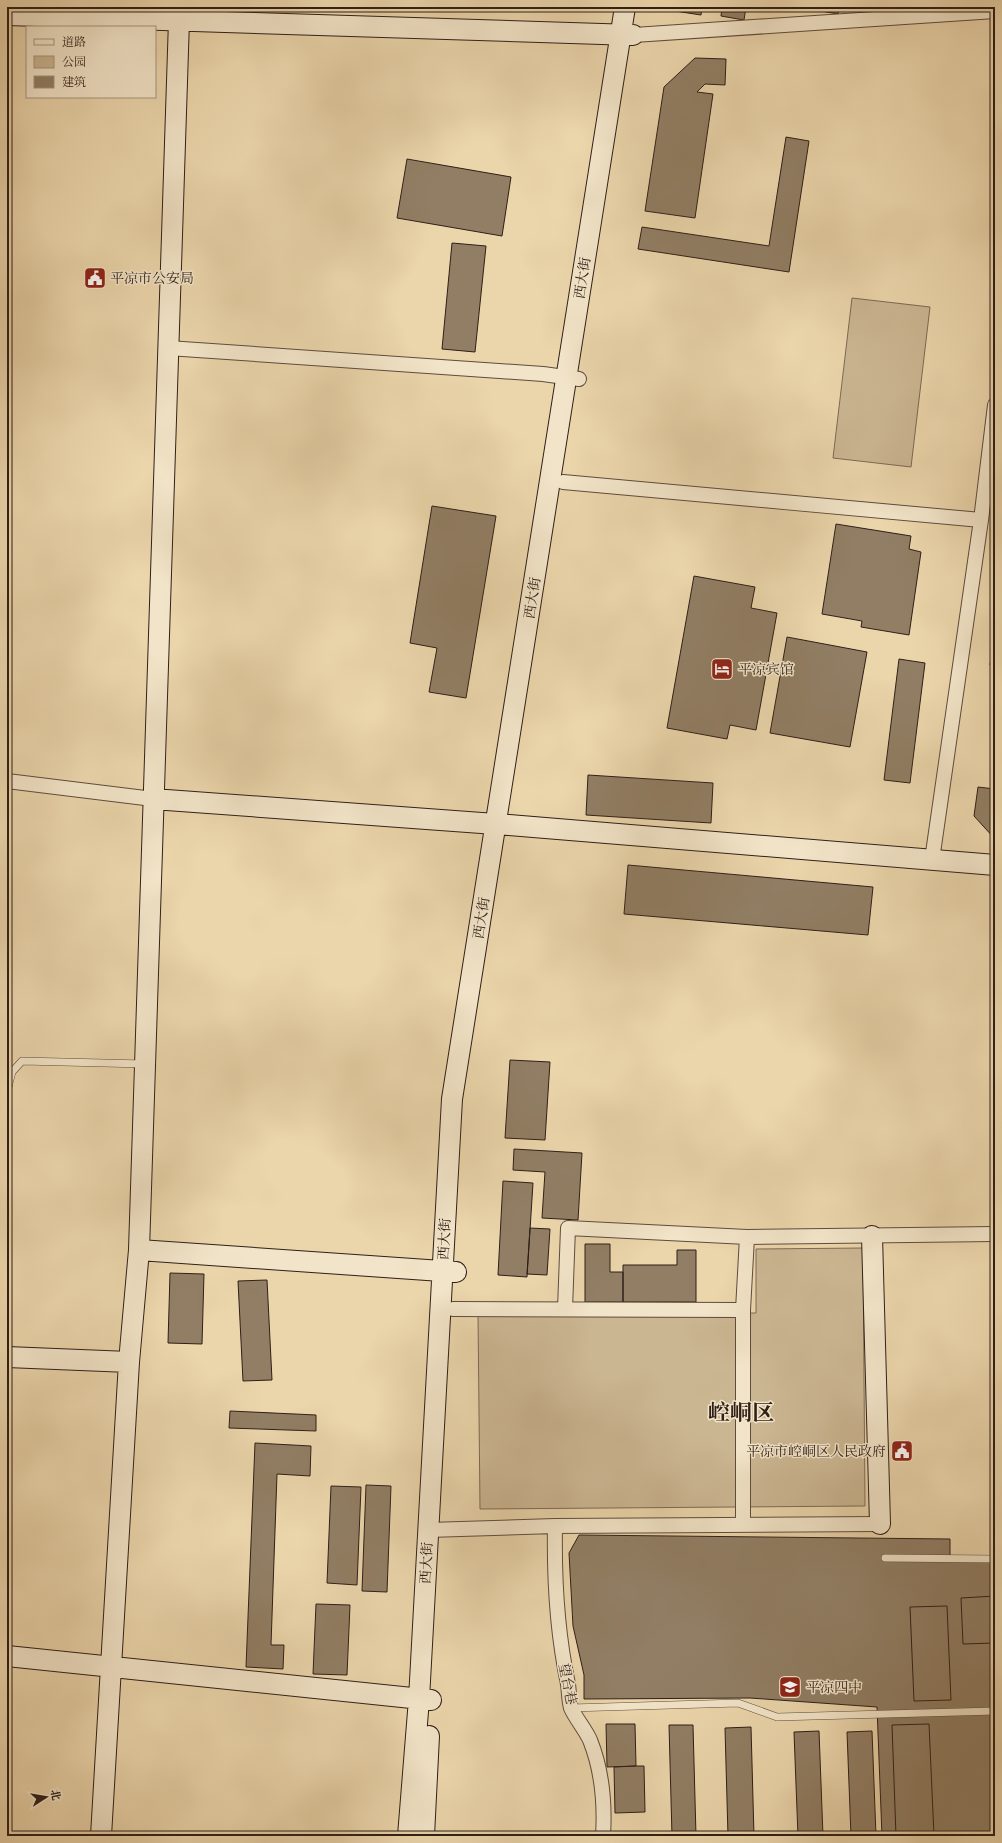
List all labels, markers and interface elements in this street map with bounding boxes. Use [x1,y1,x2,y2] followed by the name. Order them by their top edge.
[26,26,156,98] legend
[62,33,86,50] text: 道路
[62,53,86,70] text: 公园
[62,73,86,90] text: 建筑
[569,256,595,300] street label: 西大街
[82,265,108,291] public building icon: 平凉市公安局
[110,268,194,288] place label: 平凉市公安局
[519,576,545,620] street label: 西大街
[709,656,735,682] hotel icon: 平凉宾馆
[738,659,794,679] place label: 平凉宾馆
[468,896,494,940] street label: 西大街
[433,1218,455,1260] street label: 西大街
[708,1396,774,1428] district label: 崆峒区
[889,1438,915,1464] public building icon: 平凉市崆峒区人民政府
[746,1441,886,1461] place label: 平凉市崆峒区人民政府
[415,1542,437,1584] street label: 西大街
[554,1661,582,1707] street label: 望台巷
[777,1674,803,1700] school or university icon: 平凉四中
[806,1677,862,1697] place label: 平凉四中
[26,1777,66,1817] north arrow
[47,1788,65,1802] text: 北

